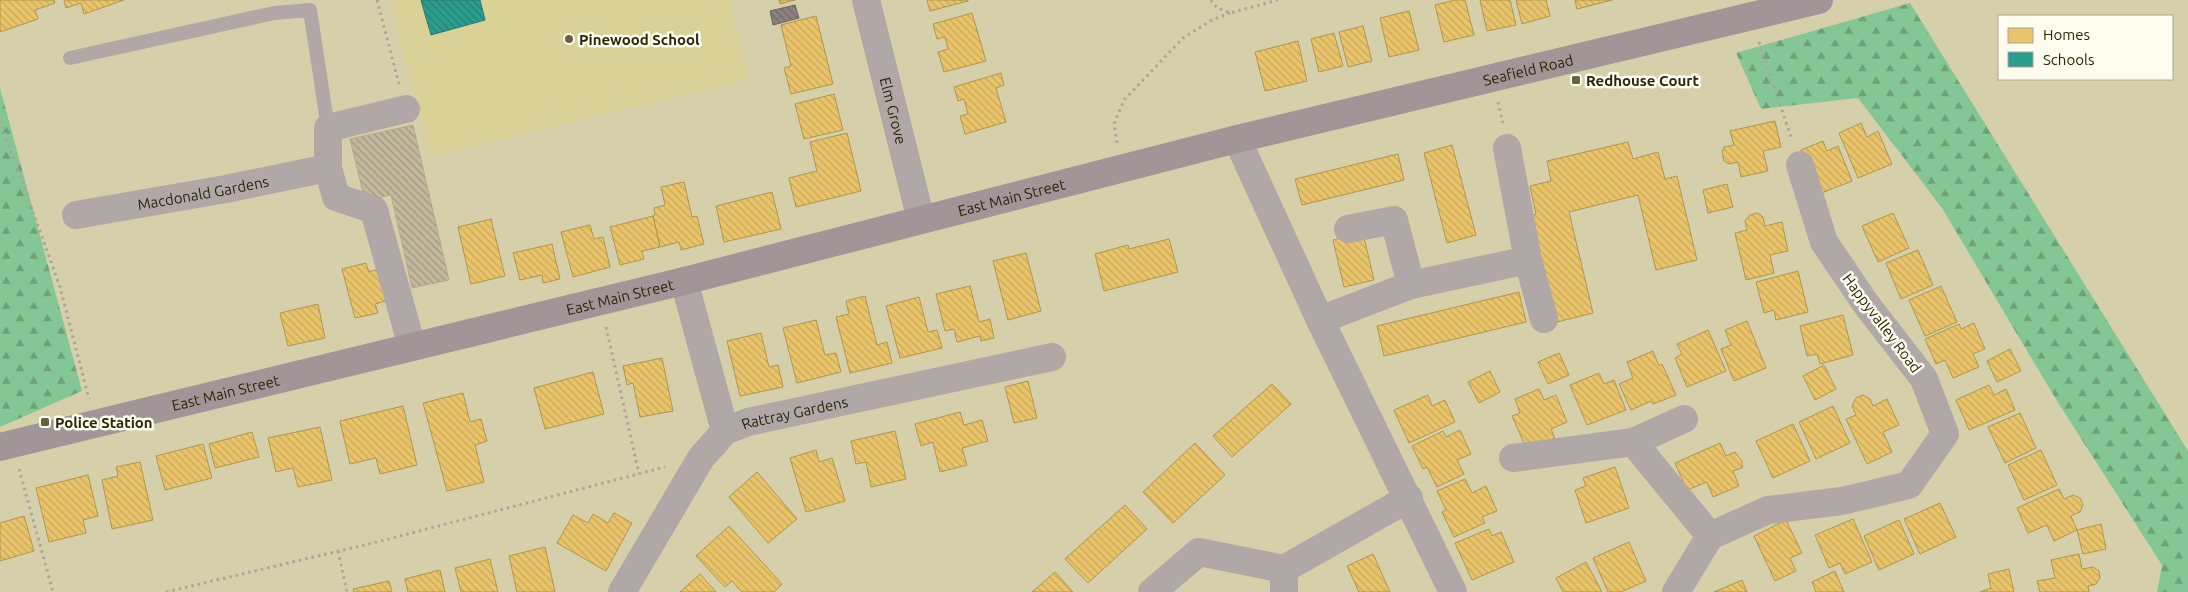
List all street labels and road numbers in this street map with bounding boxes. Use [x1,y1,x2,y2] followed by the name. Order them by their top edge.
[1481,51,1575,88] street label: Seafield Road
[877,75,910,146] street label: Elm Grove
[136,172,270,213] street label: Macdonald Gardens
[956,175,1067,219] street label: East Main Street
[1839,270,1925,376] street label: Happyvalley Road
[564,275,676,318] street label: East Main Street
[170,371,281,414] street label: East Main Street
[739,392,849,432] street label: Rattray Gardens

